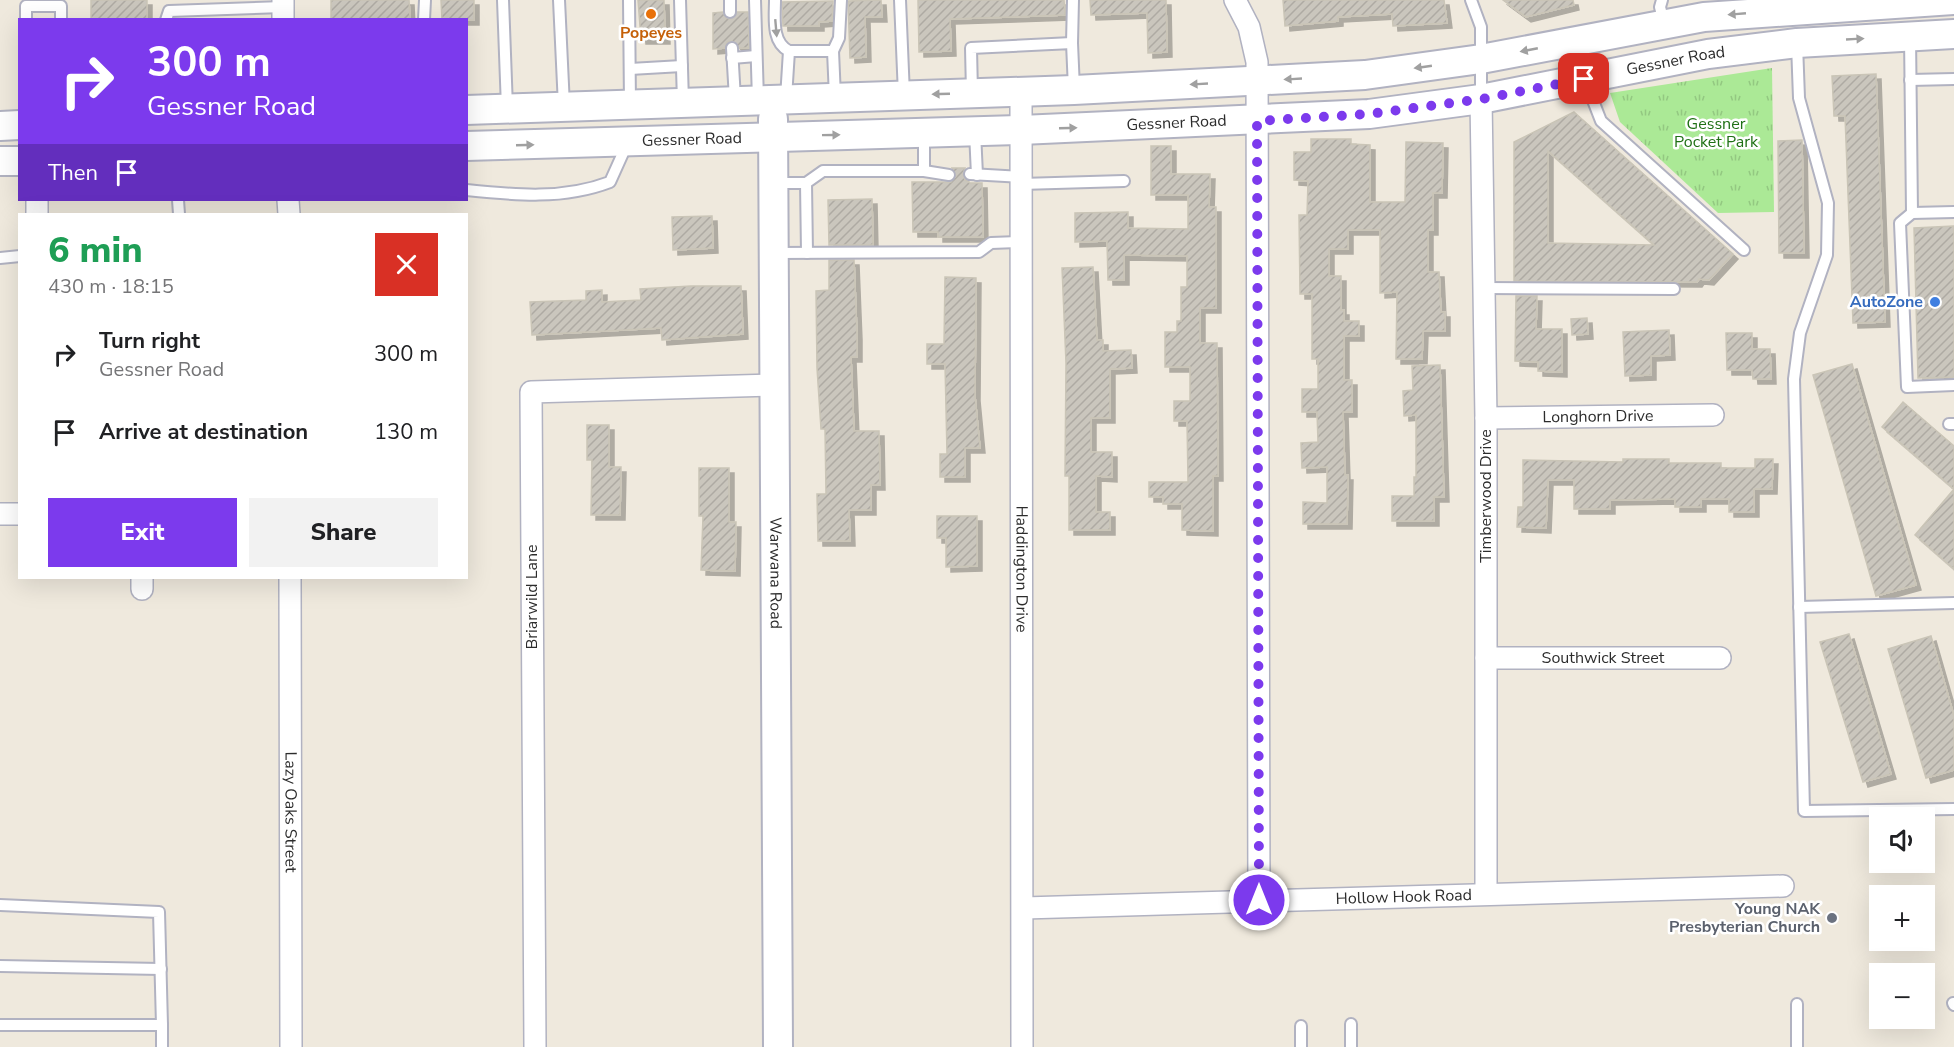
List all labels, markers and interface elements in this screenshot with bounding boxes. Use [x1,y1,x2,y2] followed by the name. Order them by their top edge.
[644,7,658,21] marker: Popeyes
[1728,9,1747,19] one-way arrow
[771,19,781,38] one-way arrow
[620,22,682,44] place label: Popeyes
[147,34,271,91] text: 300 m
[1846,35,1865,44] one-way arrow
[1624,41,1726,81] street label: Gessner Road
[48,42,126,120] icon: right
[1519,46,1538,55] one-way arrow
[1558,53,1609,104] pin
[1414,62,1433,71] one-way arrow
[1567,62,1600,95] icon: arrive
[1284,74,1303,83] one-way arrow
[1189,79,1208,88] one-way arrow
[147,88,316,125] text: Gessner Road
[932,89,951,99] one-way arrow
[1126,110,1227,136] street label: Gessner Road
[1674,113,1759,153] park label: Gessner Pocket Park
[1059,124,1078,133] one-way arrow
[641,127,742,152] street label: Gessner Road
[822,130,841,140] one-way arrow
[515,140,534,149] one-way arrow
[110,156,143,189] icon: arrive
[48,158,98,188] text: Then
[48,226,143,275] text: 6 min
[375,233,438,296] button: close
[48,273,174,300] text: 430 m · 18:15
[1850,291,1923,313] place label: AutoZone
[1928,295,1942,309] marker: AutoZone
[99,326,200,356] text: Turn right
[48,338,81,371] icon: right
[374,339,438,369] text: 300 m
[99,356,224,383] text: Gessner Road
[1542,405,1654,428] street label: Longhorn Drive
[48,416,81,449] icon: arrive
[99,417,308,447] text: Arrive at destination
[374,417,438,447] text: 130 m
[1475,429,1497,563] street label: Timberwood Drive
[48,498,237,567] button: Exit
[249,498,438,567] button: Share
[1010,505,1033,633] street label: Haddington Drive
[764,517,787,629] street label: Warwana Road
[521,545,543,649] street label: Briarwild Lane
[1542,647,1665,669] street label: Southwick Street
[279,751,302,873] street label: Lazy Oaks Street
[1869,807,1935,1029] map controls
[1869,807,1935,873] button: sound
[1227,868,1291,932] position arrow
[1335,884,1472,910] street label: Hollow Hook Road
[1869,885,1935,951] button: +
[1669,898,1821,938] place label: Young NAK Presbyterian Church
[1825,911,1839,925] marker: Young NAK Presbyterian Church
[1869,963,1935,1029] button: −

